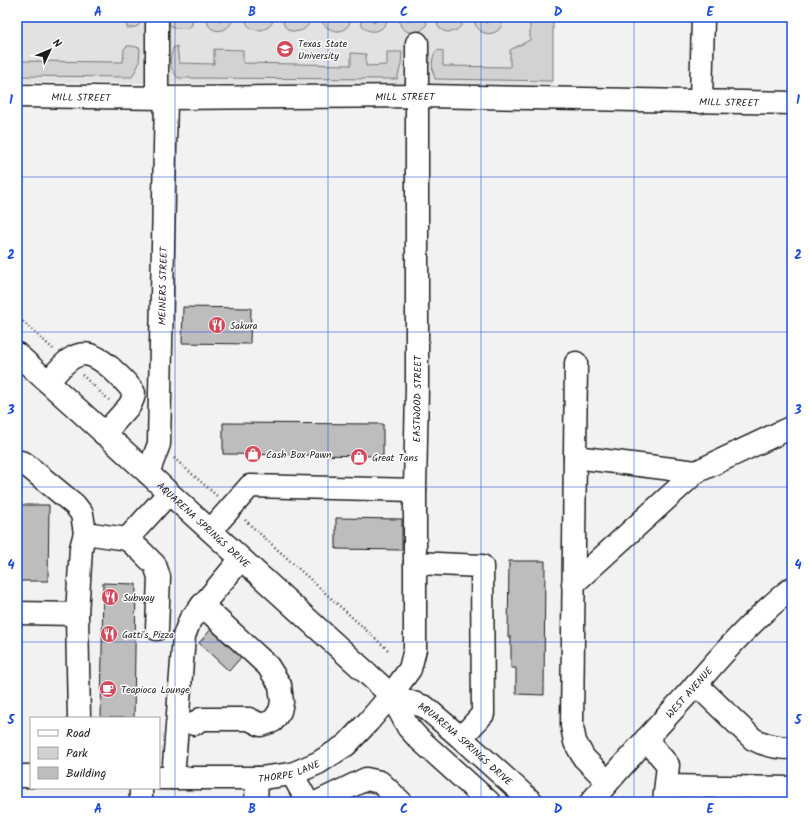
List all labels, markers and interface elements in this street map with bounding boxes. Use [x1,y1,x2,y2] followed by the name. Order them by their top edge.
[94,2,102,23] text: A
[248,2,256,23] text: B
[400,2,408,23] text: C
[554,2,563,23] text: D
[706,2,714,23] text: E
[30,30,70,70] north arrow
[48,35,65,53] text: N
[298,36,348,64] place label: Texas State University
[275,39,295,59] school or university icon: Texas State University
[51,89,112,106] street label: MILL STREET
[375,89,437,105] street label: MILL STREET
[9,90,13,111] text: 1
[796,90,800,111] text: 1
[699,94,760,111] street label: MILL STREET
[7,245,15,266] text: 2
[154,245,172,325] street label: MEINERS STREET
[794,245,802,266] text: 2
[207,315,227,335] restaurant icon: Sakura
[230,318,258,334] place label: Sakura
[409,354,426,442] street label: EASTWOOD STREET
[6,400,15,421] text: 3
[793,400,802,421] text: 3
[243,444,263,464] shop icon: Cash Box Pawn
[266,447,332,463] place label: Cash Box Pawn
[349,447,369,467] shop icon: Great Tans
[372,450,419,466] place label: Great Tans
[153,478,254,573] street label: AQUARENA SPRINGS DRIVE
[7,555,15,576] text: 4
[794,555,802,576] text: 4
[100,587,120,607] restaurant icon: Subway
[123,590,155,606] place label: Subway
[99,624,119,644] restaurant icon: Gatti's Pizza
[122,627,174,643] place label: Gatti's Pizza
[662,663,718,722] street label: WEST AVENUE
[98,679,118,699] cafe icon: Teapioca Lounge
[121,682,190,698] place label: Teapioca Lounge
[415,698,517,791] street label: AQUARENA SPRINGS DRIVE
[7,710,16,731] text: 5
[794,710,803,731] text: 5
[30,717,160,789] legend
[66,724,91,743] text: Road
[66,744,88,763] text: Park
[258,756,324,787] street label: THORPE LANE
[66,764,106,783] text: Building
[94,799,102,819] text: A
[248,799,256,819] text: B
[400,799,408,819] text: C
[554,799,563,819] text: D
[706,799,714,819] text: E

